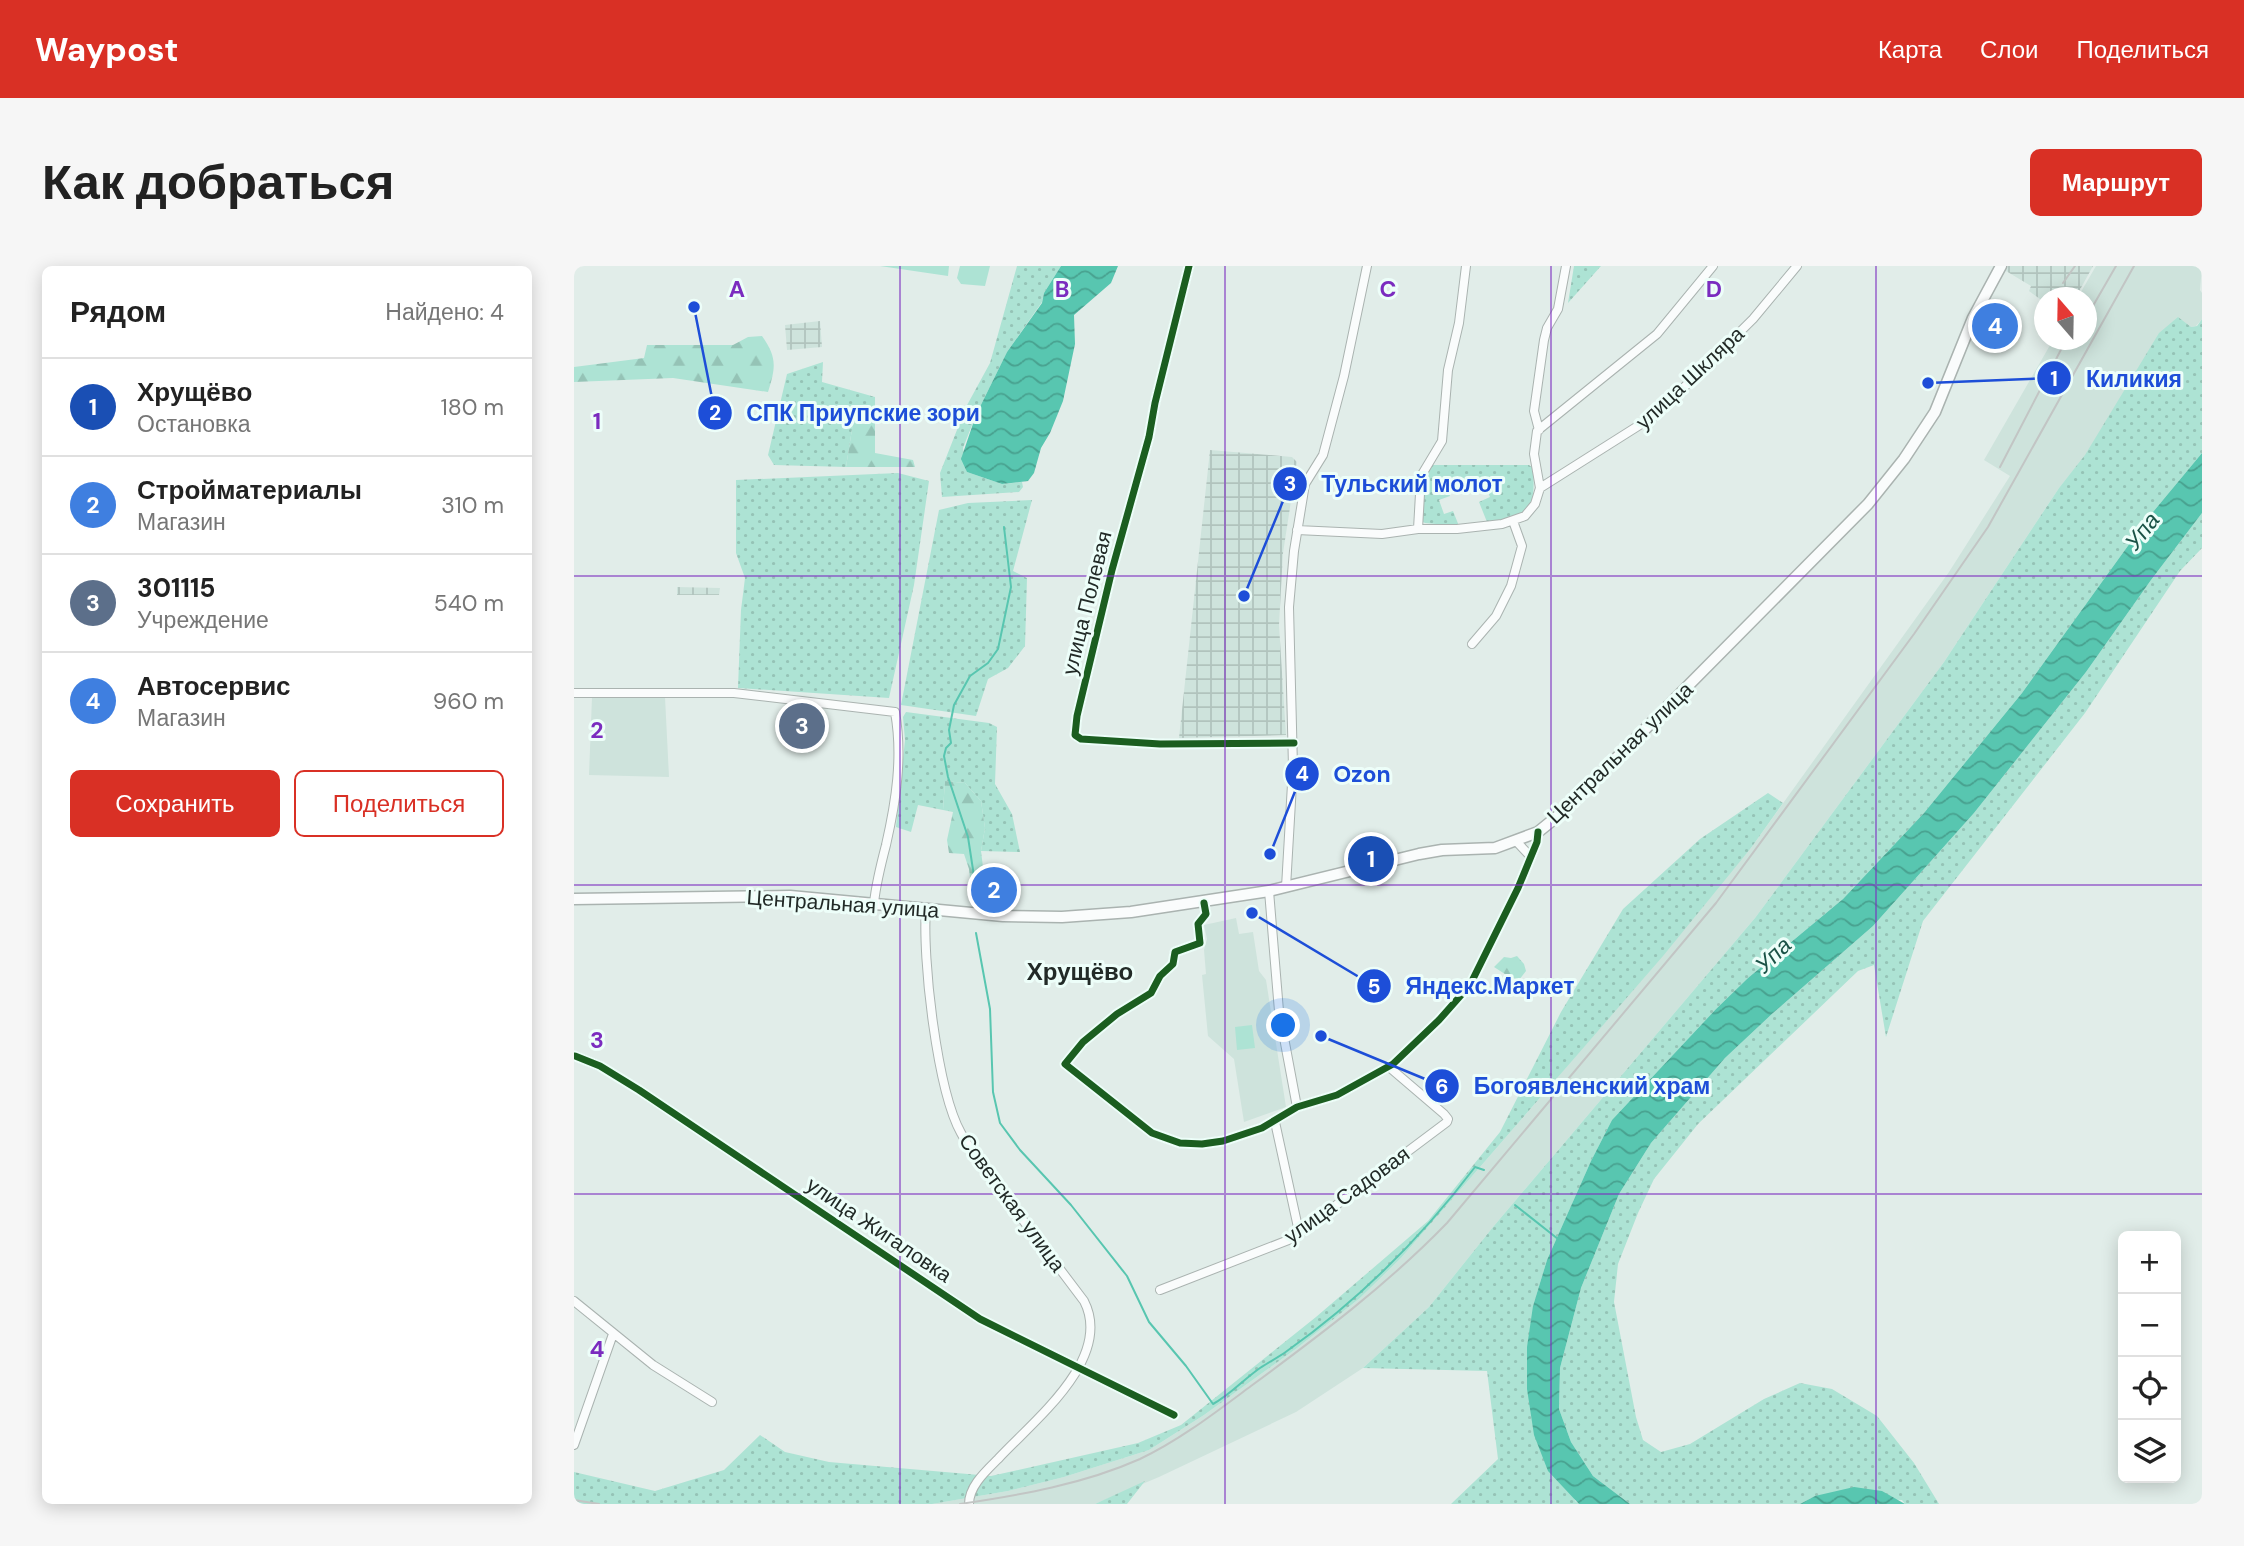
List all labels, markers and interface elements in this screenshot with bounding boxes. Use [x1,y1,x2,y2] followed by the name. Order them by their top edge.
[35,28,178,71] text: Waypost
[1878,34,1942,65] text: Карта
[1980,34,2038,65] text: Слои
[2076,34,2209,65] text: Поделиться
[2030,149,2202,216] button: Маршрут
[42,150,394,214] text: Как добраться
[729,274,745,304] text: A
[1055,274,1069,304] text: B
[1380,274,1396,304] text: C
[1706,274,1722,304] text: D
[2034,287,2097,350] north arrow
[70,292,166,331] text: Рядом
[385,297,504,327] text: Найдено: 4
[1972,300,2018,352] pin: 4
[1630,320,1751,436] street label: улица Шкляра
[2037,356,2196,400] callout: Киликия
[2086,364,2182,394] text: Киликия
[2050,365,2058,393] text: 1
[137,375,252,409] text: Хрущёво
[697,391,994,435] callout: СПК Приупские зори
[89,392,97,422] text: 1
[440,392,504,422] text: 180 m
[746,398,980,428] text: СПК Приупские зори
[709,399,721,427] text: 2
[593,406,601,436] text: 1
[137,409,251,439] text: Остановка
[1273,462,1517,506] callout: Тульский молот
[1321,469,1503,499] text: Тульский молот
[1284,470,1296,498] text: 3
[137,473,362,507] text: Стройматериалы
[86,490,100,520] text: 2
[441,490,504,520] text: 310 m
[2117,506,2166,557] water label: Упа
[137,507,226,537] text: Магазин
[1056,528,1118,678] street label: улица Полевая
[137,571,216,605] text: 301115
[86,588,100,618] text: 3
[434,588,504,618] text: 540 m
[137,605,269,635] text: Учреждение
[137,669,291,703] text: Автосервис
[1541,676,1699,830] street label: Центральная улица
[86,686,100,716] text: 4
[433,686,504,716] text: 960 m
[779,700,825,752] pin: 3
[137,703,226,733] text: Магазин
[590,715,604,745] text: 2
[1284,752,1405,796] callout: Ozon
[1333,759,1391,789] text: Ozon
[1295,760,1309,788] text: 4
[70,770,280,837] button: Сохранить
[294,770,504,837] button: Поделиться
[1348,833,1394,885] pin: 1
[971,864,1017,916] pin: 2
[746,883,941,925] street label: Центральная улица
[1748,930,1798,980] water label: Упа
[1027,956,1133,987] district label: Хрущёво
[1356,964,1589,1008] callout: Яндекс.Маркет
[1405,971,1575,1001] text: Яндекс.Маркет
[1367,973,1381,1001] text: 5
[1266,1008,1300,1042] your location
[590,1025,604,1055] text: 3
[1425,1064,1724,1108] callout: Богоявленский храм
[1474,1071,1710,1101] text: Богоявленский храм
[1435,1073,1449,1101] text: 6
[952,1128,1072,1278] street label: Советская улица
[1279,1140,1415,1250] street label: улица Садовая
[801,1171,958,1289] street label: улица Жигаловка
[2118,1231,2181,1483] map controls
[2118,1231,2181,1294] button: +
[2118,1294,2181,1357] button: −
[590,1334,605,1364] text: 4
[2118,1357,2181,1420] button: locate
[2118,1420,2181,1483] button: layers

